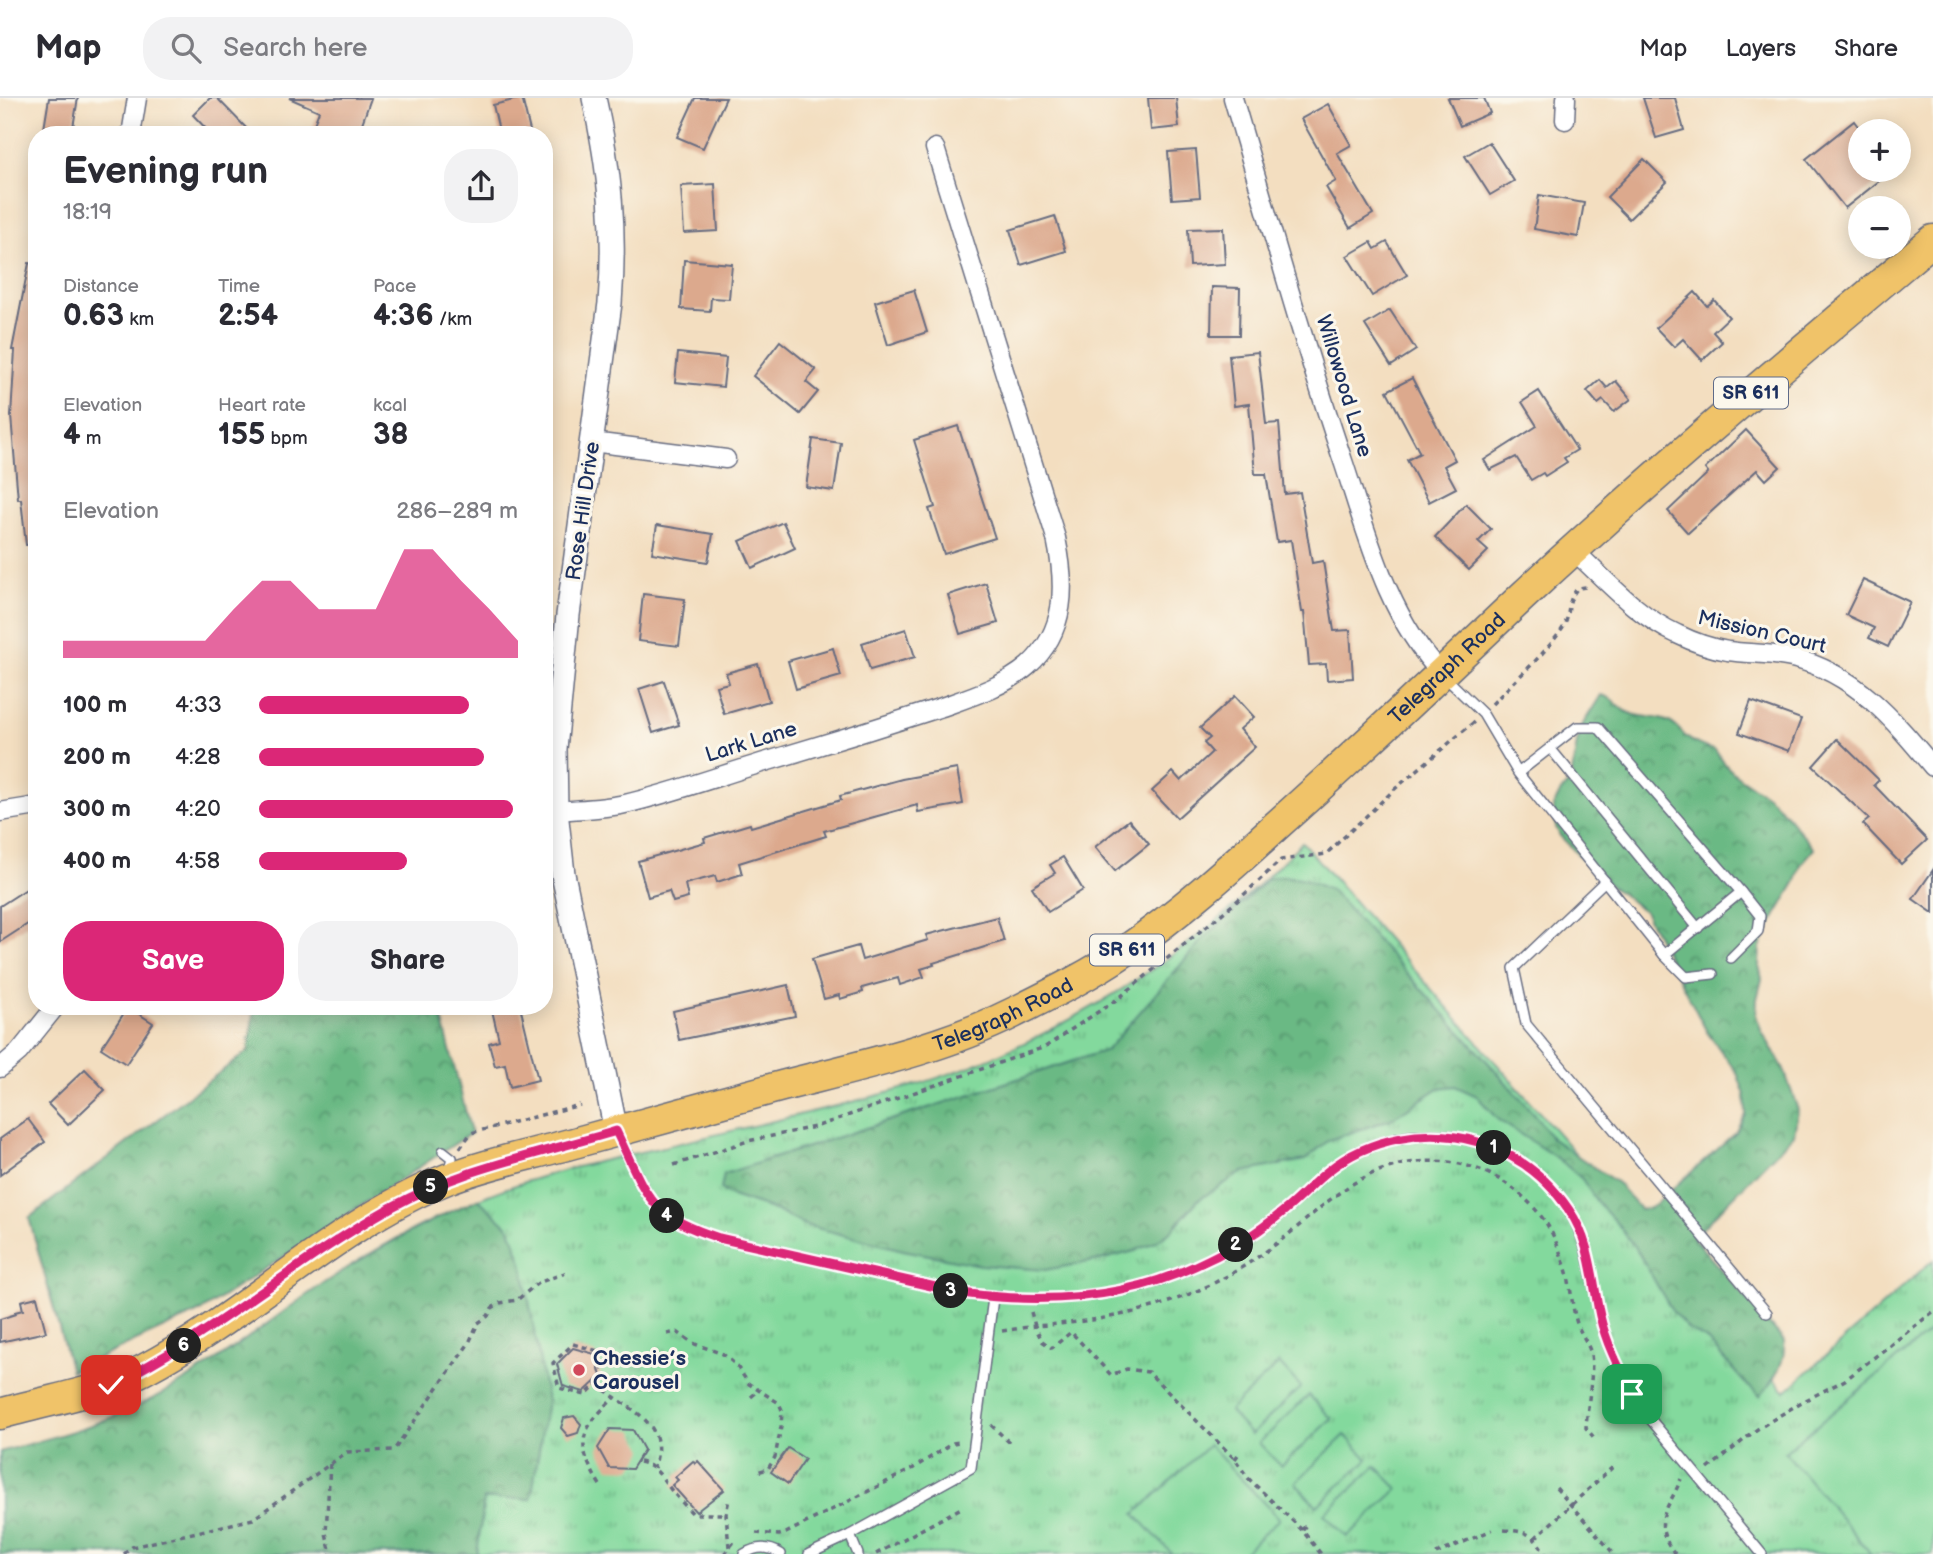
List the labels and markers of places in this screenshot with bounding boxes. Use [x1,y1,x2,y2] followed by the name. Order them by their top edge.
[1476,1130,1512,1166] pin: 1
[414,1170,448,1204] pin: 5
[650,1198,684,1234] pin: 4
[1218,1228,1254,1262] pin: 2
[934,1274,968,1308] pin: 3
[166,1328,202,1364] pin: 6
[593,1346,686,1395] place label: Chessie’s Carousel
[81,1355,141,1415] pin
[571,1362,587,1378] marker: Chessie’s Carousel
[1602,1364,1662,1424] pin

